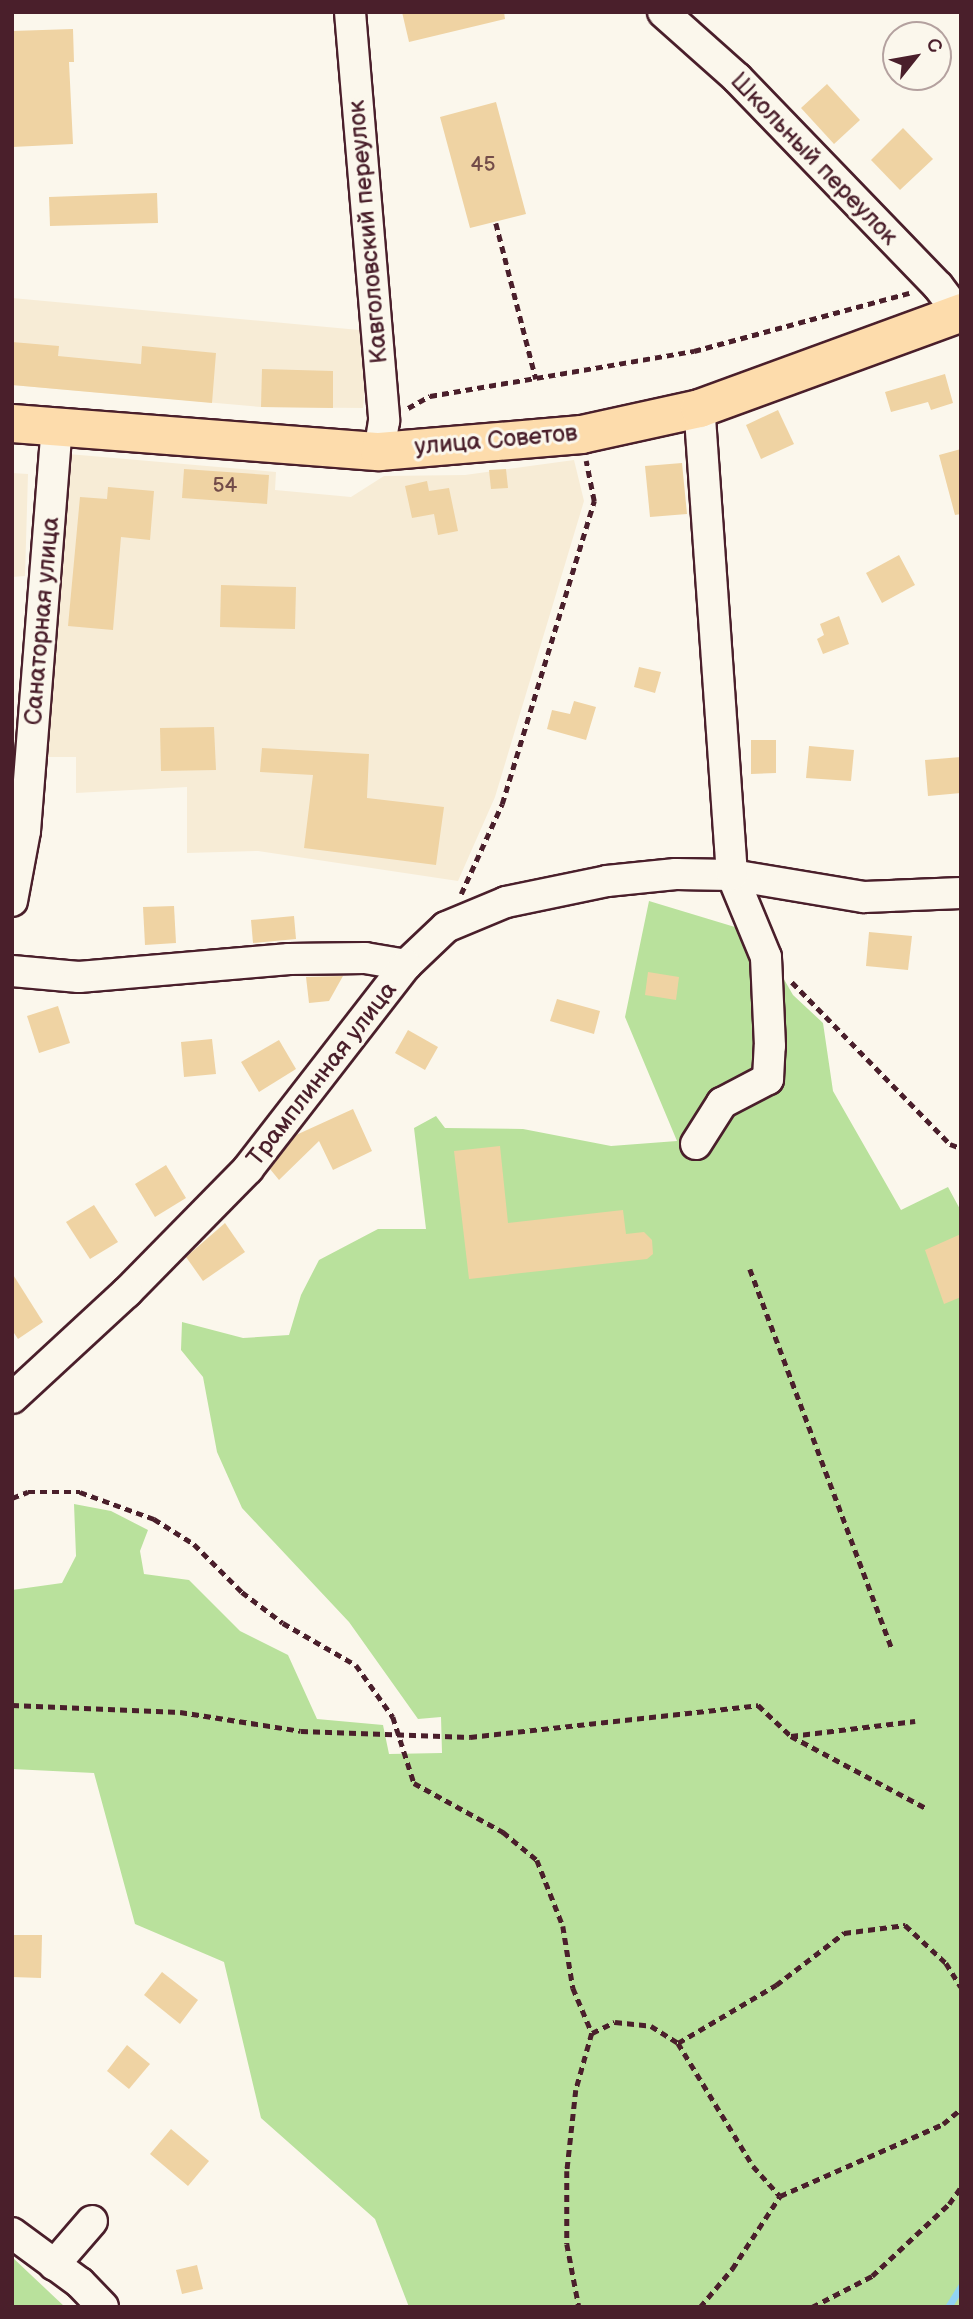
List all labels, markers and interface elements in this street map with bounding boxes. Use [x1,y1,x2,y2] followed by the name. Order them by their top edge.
[882,21,952,91] north arrow
[920,34,947,58] text: С
[724,67,904,251] street label: Школьный переулок
[342,99,394,365] street label: Кавголовский переулок
[471,152,495,178] house number: 45
[413,419,579,461] street label: улица Советов
[213,473,237,499] house number: 54
[19,516,65,726] street label: Санаторная улица
[241,976,403,1172] street label: Трамплинная улица

